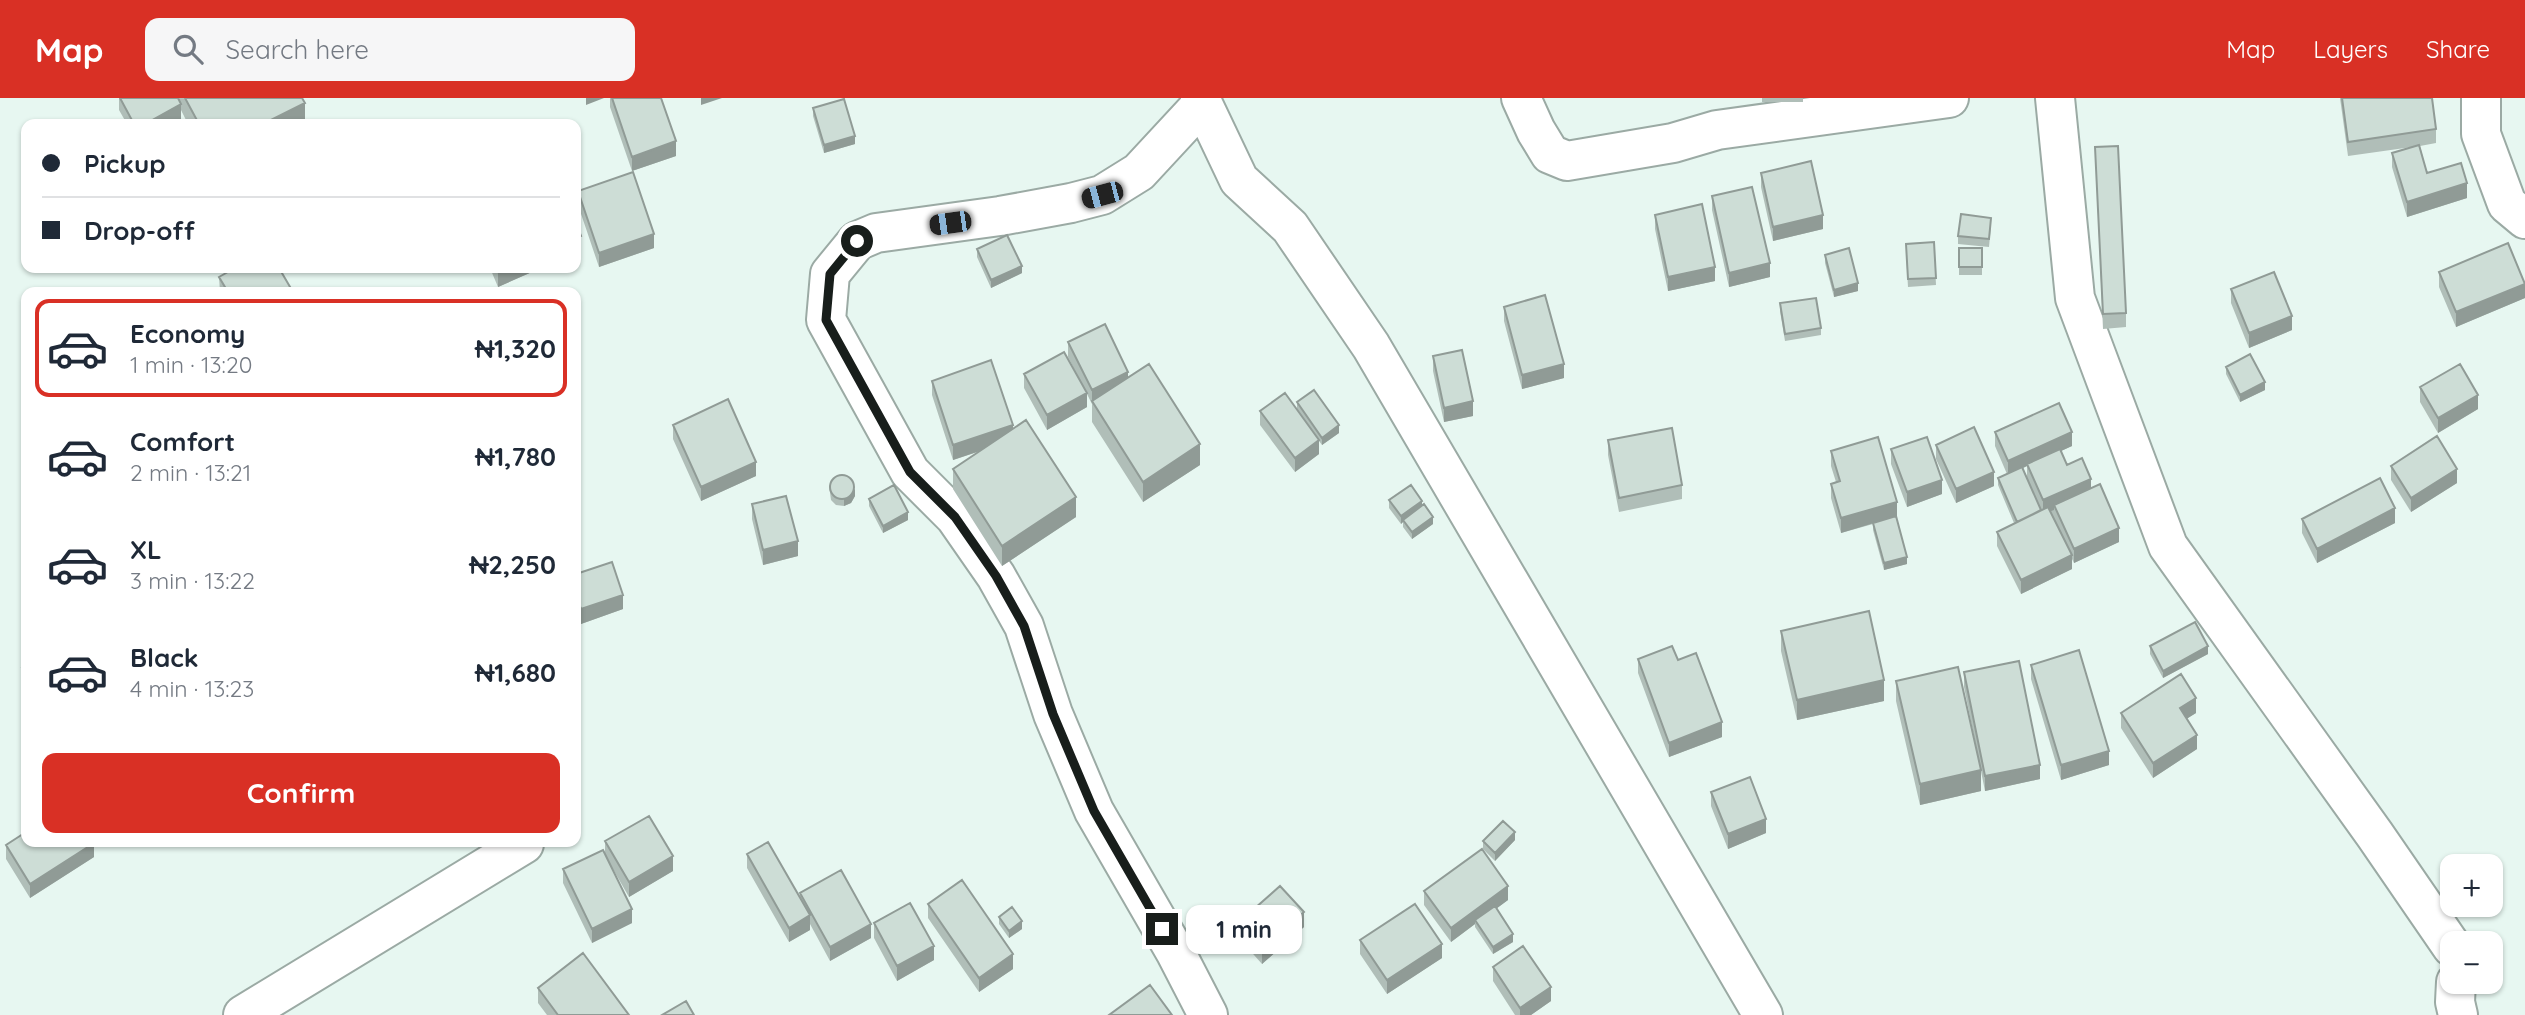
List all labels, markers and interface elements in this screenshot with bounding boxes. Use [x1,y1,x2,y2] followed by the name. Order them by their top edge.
[145,18,635,81] search box
[35,29,103,70] text: Map
[169,30,207,68] icon: search
[225,33,369,66] text: Search here
[2226,34,2275,64] text: Map
[2313,34,2388,64] text: Layers
[2426,34,2490,64] text: Share
[84,147,166,180] text: Pickup
[1079,179,1126,211] car
[928,210,973,236] car
[84,214,195,247] text: Drop-off
[841,225,873,257] route start
[46,317,109,380] icon: car
[130,317,245,350] text: Economy
[475,332,556,365] text: ₦1,320
[130,350,252,379] text: 1 min · 13:20
[46,425,109,488] icon: car
[130,425,235,458] text: Comfort
[475,440,556,473] text: ₦1,780
[130,458,251,487] text: 2 min · 13:21
[46,533,109,596] icon: car
[130,533,162,566] text: XL
[469,548,556,581] text: ₦2,250
[130,566,255,595] text: 3 min · 13:22
[46,641,109,704] icon: car
[130,641,199,674] text: Black
[475,656,556,689] text: ₦1,680
[130,674,254,703] text: 4 min · 13:23
[42,753,560,833] button: Confirm
[2440,854,2503,994] map controls
[2440,854,2503,917] button: +
[1186,904,1302,954] callout: 1 min
[1146,913,1178,945] route end
[1216,915,1272,944] text: 1 min
[2440,931,2503,994] button: −

